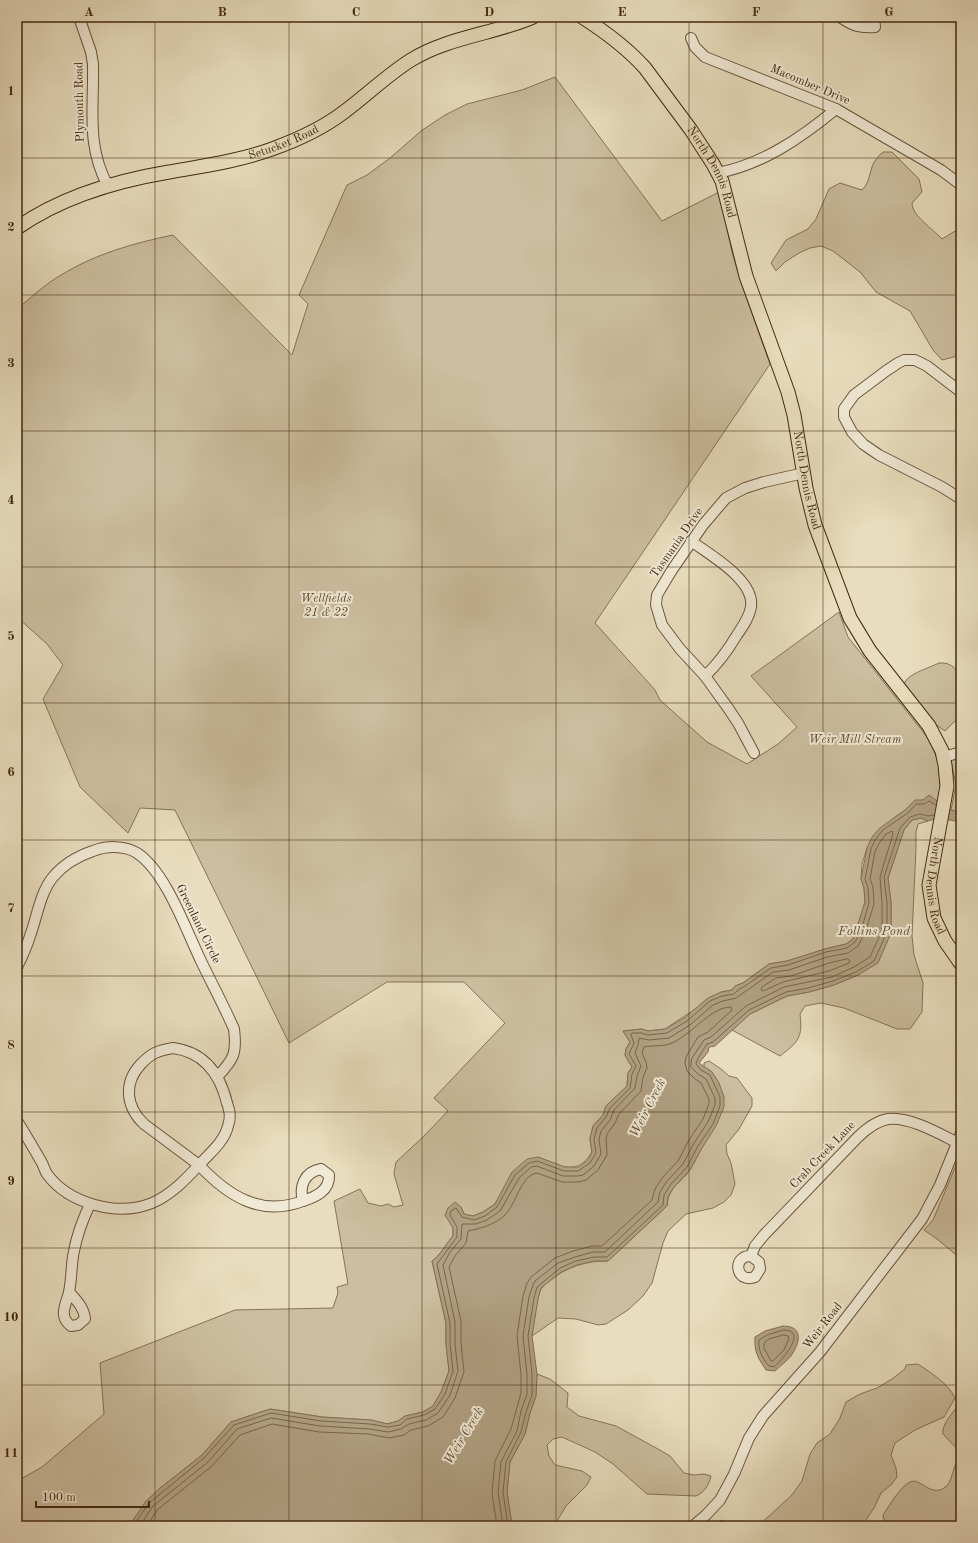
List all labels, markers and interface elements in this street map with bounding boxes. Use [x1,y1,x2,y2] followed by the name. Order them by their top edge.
[84,6,94,19] text: A
[217,6,227,19] text: B
[352,6,360,19] text: C
[484,6,494,19] text: D
[618,6,627,19] text: E
[752,6,761,19] text: F
[884,6,894,19] text: G
[73,62,87,142] street label: Plymouth Road
[768,63,852,107] street label: Macomber Drive
[7,85,15,98] text: 1
[247,123,321,162] street label: Setucket Road
[684,124,737,219] street label: North Dennis Road
[7,221,15,234] text: 2
[7,357,15,370] text: 3
[791,430,822,532] street label: North Dennis Road
[7,494,15,507] text: 4
[648,505,706,580] street label: Tasmania Drive
[300,593,352,619] park label: Wellfields 21 & 22
[7,630,15,643] text: 5
[809,734,902,746] park label: Weir Mill Stream
[7,766,15,779] text: 6
[923,835,947,937] street label: North Dennis Road
[174,882,223,966] street label: Greenland Circle
[7,902,15,915] text: 7
[837,925,910,938] water label: Follins Pond
[7,1039,15,1052] text: 8
[628,1076,668,1140] water label: Weir Creek
[788,1119,858,1191] street label: Crab Creek Lane
[7,1175,15,1188] text: 9
[801,1300,845,1352] street label: Weir Road
[3,1311,19,1324] text: 10
[442,1405,486,1467] water label: Weir Creek
[3,1447,19,1460] text: 11
[36,1483,149,1509] scale bar
[42,1492,76,1504] text: 100 m

